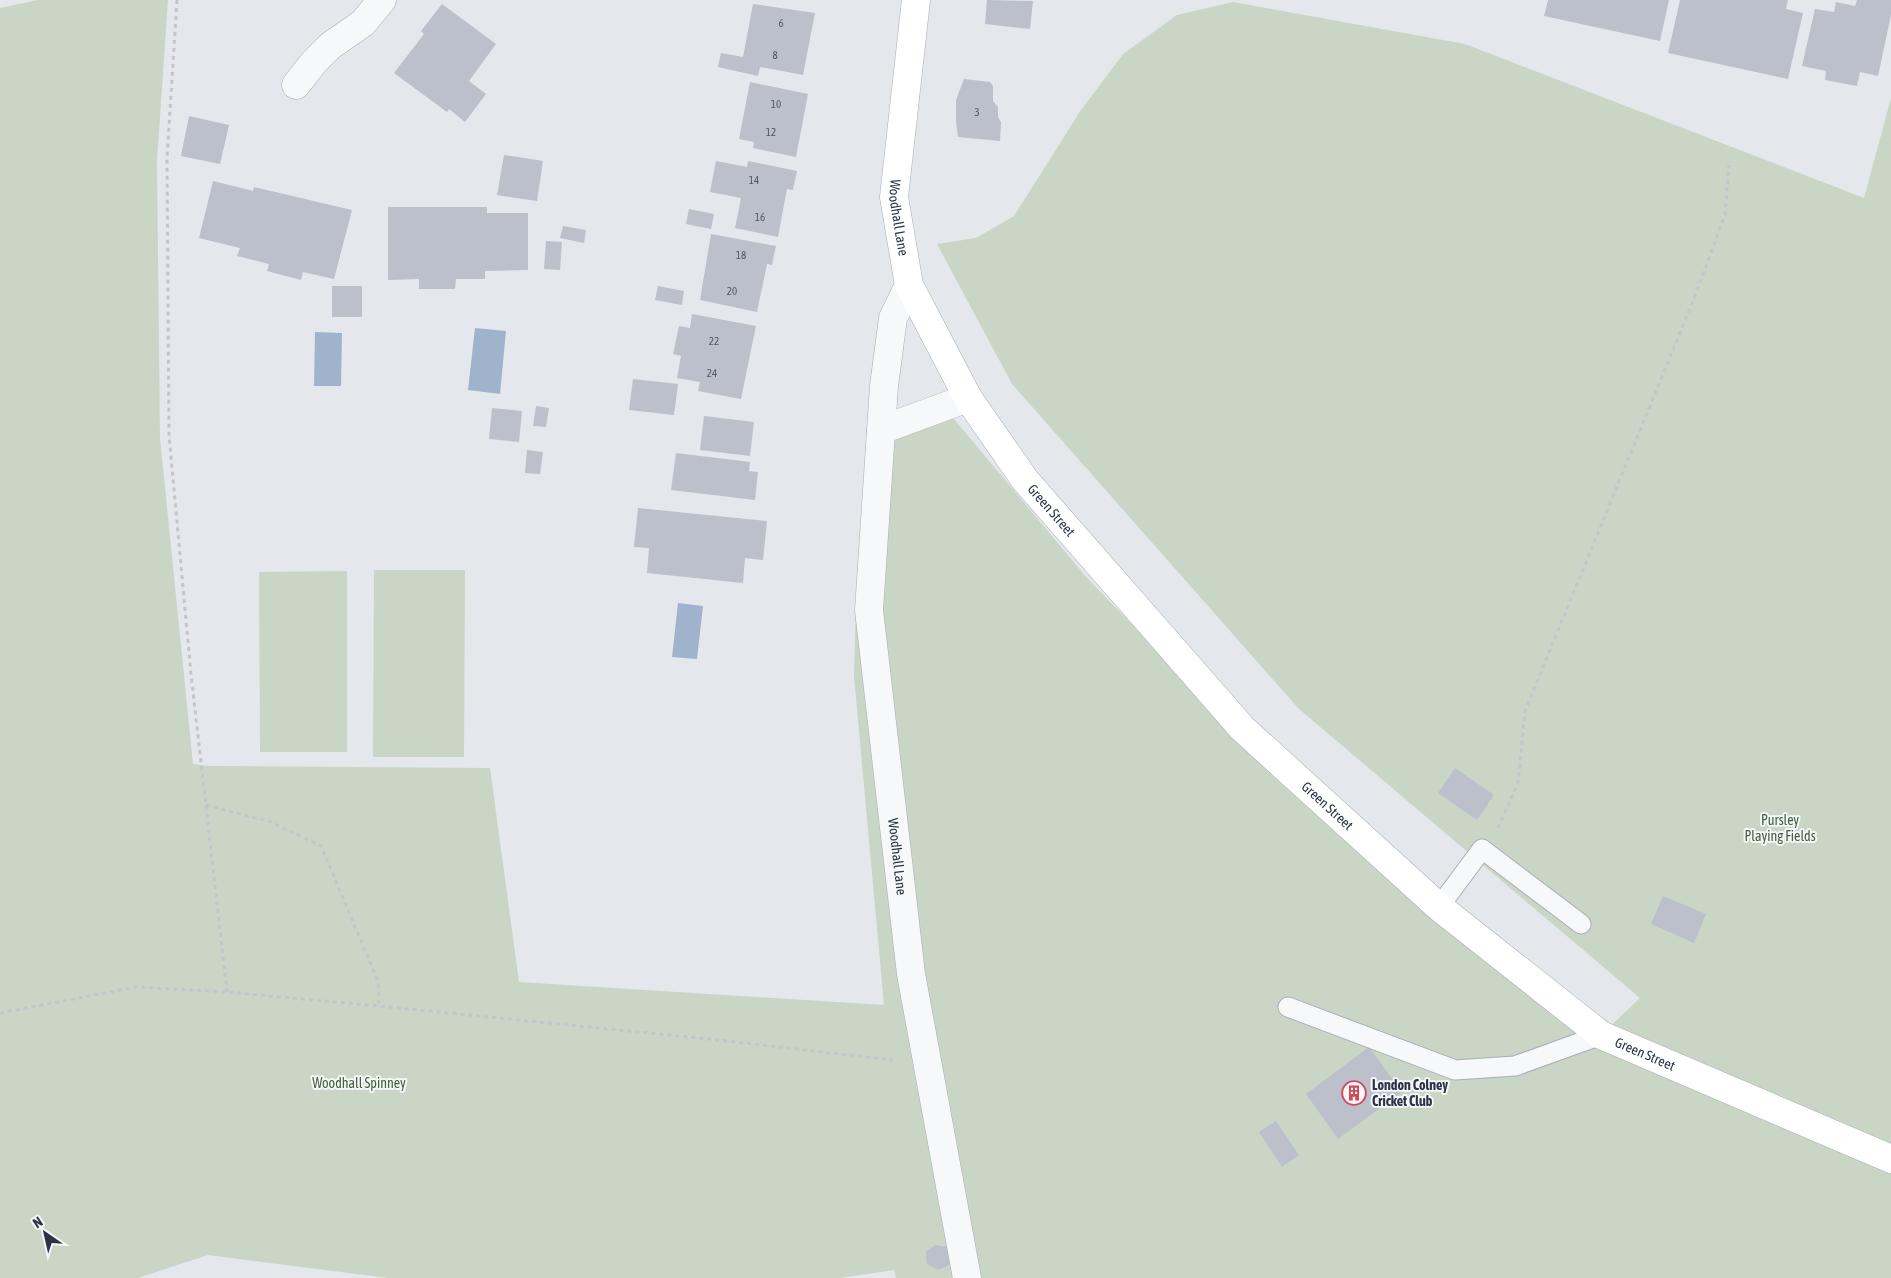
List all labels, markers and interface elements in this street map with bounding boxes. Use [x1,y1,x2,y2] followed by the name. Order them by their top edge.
[778,17,784,29] house number: 6
[772,49,778,61] house number: 8
[771,98,781,110] house number: 10
[974,106,980,118] house number: 3
[766,126,776,138] house number: 12
[749,174,759,186] house number: 14
[886,178,912,257] street label: Woodhall Lane
[755,211,765,223] house number: 16
[736,249,746,261] house number: 18
[727,285,737,297] house number: 20
[709,335,719,347] house number: 22
[707,367,717,379] house number: 24
[1024,481,1078,539] street label: Green Street
[1299,778,1357,833] street label: Green Street
[1744,812,1816,844] park label: Pursley Playing Fields
[885,817,910,896] street label: Woodhall Lane
[1613,1034,1678,1074] street label: Green Street
[312,1075,406,1091] park label: Woodhall Spinney
[1372,1077,1448,1109] place label: London Colney Cricket Club
[1341,1080,1367,1106] building icon: London Colney Cricket Club
[20,1208,70,1258] north arrow
[30,1213,46,1231] text: N

